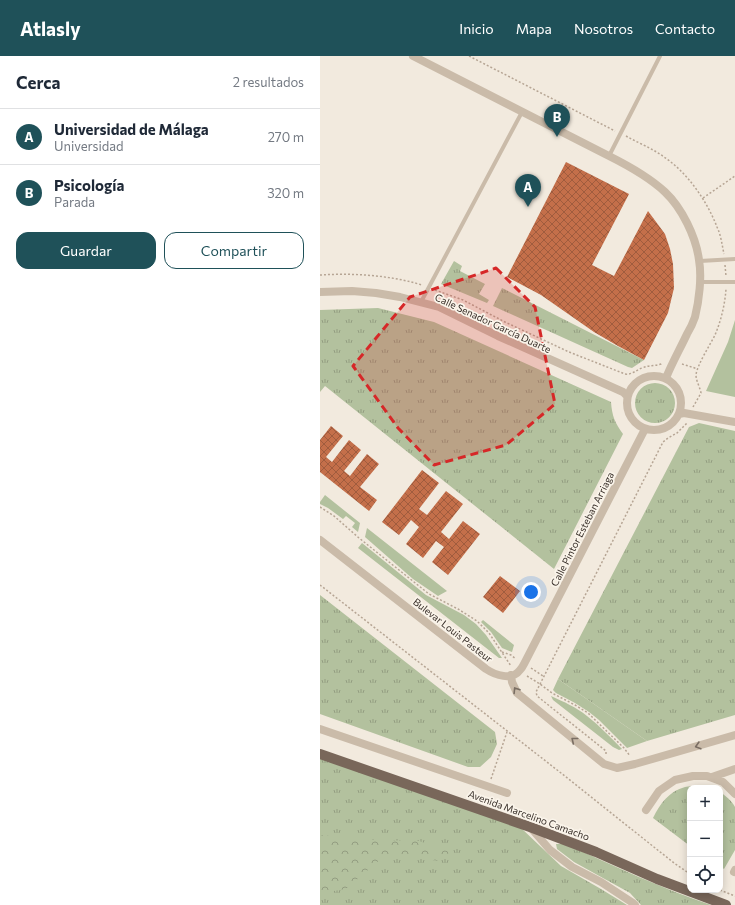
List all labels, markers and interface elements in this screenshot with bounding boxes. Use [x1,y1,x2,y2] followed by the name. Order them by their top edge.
[20,17,81,40] text: Atlasly
[459,20,494,37] text: Inicio
[516,20,552,37] text: Mapa
[574,20,633,37] text: Nosotros
[655,20,715,37] text: Contacto
[16,72,61,93] text: Cerca
[233,74,304,90] text: 2 resultados
[544,104,570,137] pin: B
[54,120,209,138] text: Universidad de Málaga
[24,129,34,145] text: A
[268,129,304,145] text: 270 m
[54,138,124,154] text: Universidad
[515,174,541,207] pin: A
[54,176,124,194] text: Psicología
[25,185,33,201] text: B
[267,185,304,201] text: 320 m
[54,194,95,210] text: Parada
[16,232,156,269] button: Guardar
[164,232,304,269] button: Compartir
[433,291,553,355] street label: Calle Senador García Duarte
[548,470,616,588] street label: Calle Pintor Esteban Arriaga
[521,582,541,602] your location
[411,595,495,665] street label: Bulevar Louis Pasteur
[513,687,521,694] one-way arrow
[571,737,579,744] one-way arrow
[694,741,701,750] one-way arrow
[687,785,723,893] map controls
[687,785,723,821] button: +
[467,787,591,843] street label: Avenida Marcelino Camacho
[687,821,723,857] button: −
[687,857,723,893] button: locate

